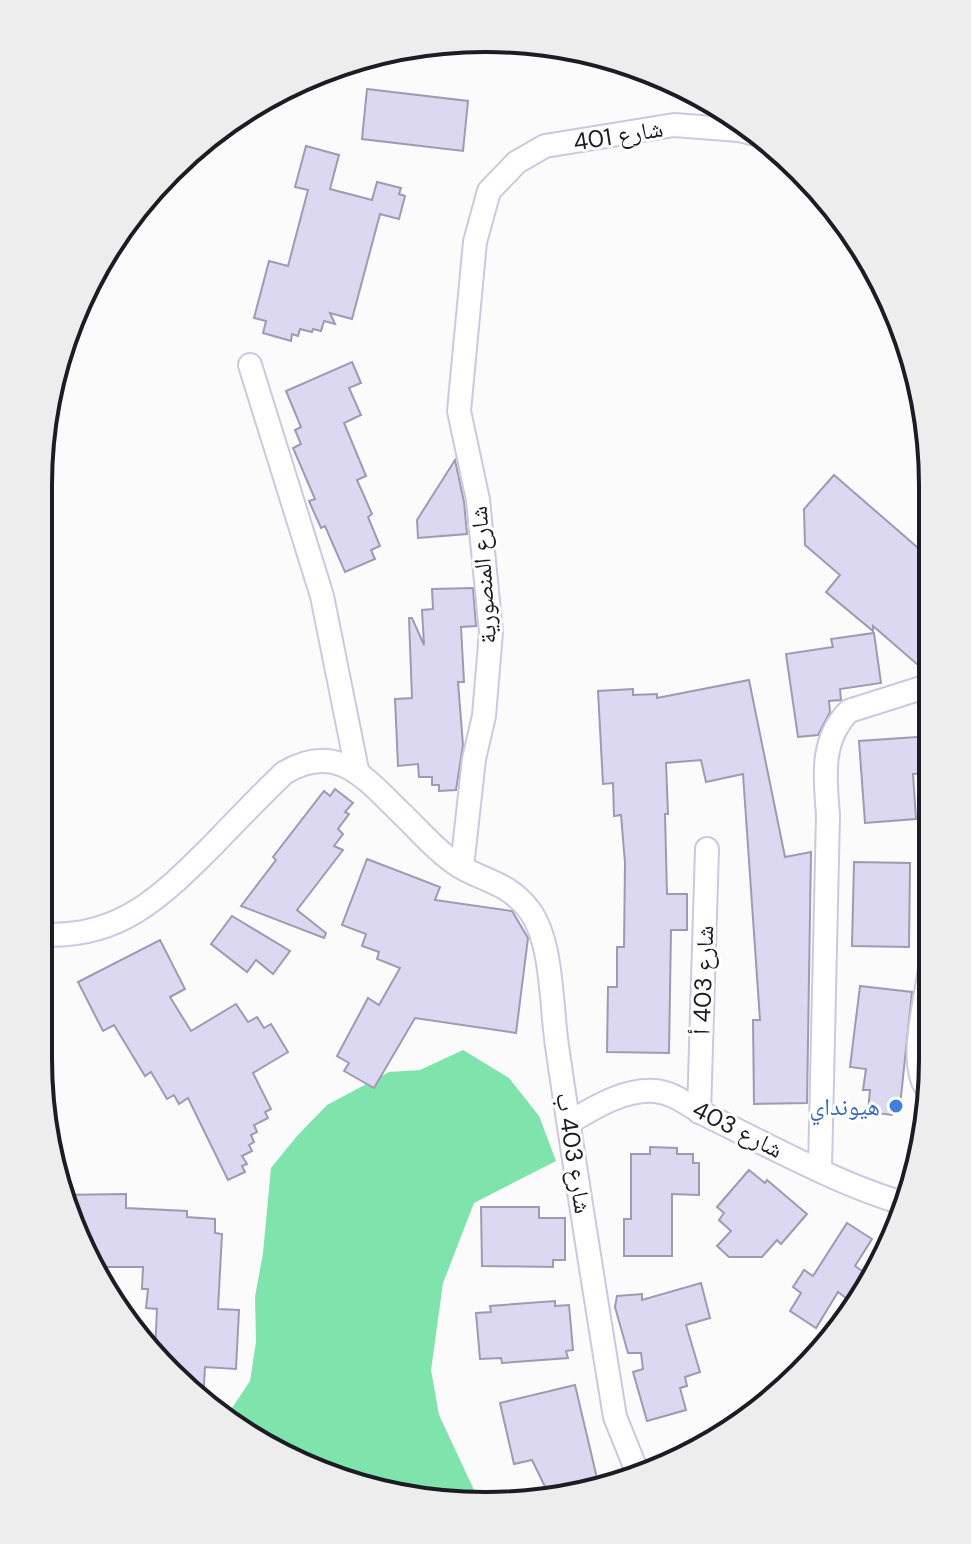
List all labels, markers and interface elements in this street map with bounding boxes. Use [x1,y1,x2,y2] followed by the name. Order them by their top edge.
[571,113,665,157] street label: شارع 401
[463,505,503,645] street label: شارع المنصورية
[686,925,720,1035] street label: شارع 403 أ
[549,1090,599,1216] street label: شارع 403 ب
[809,1091,880,1126] place label: هيونداي
[688,1093,788,1165] street label: شارع 403
[887,1097,905,1115] marker: هيونداي

